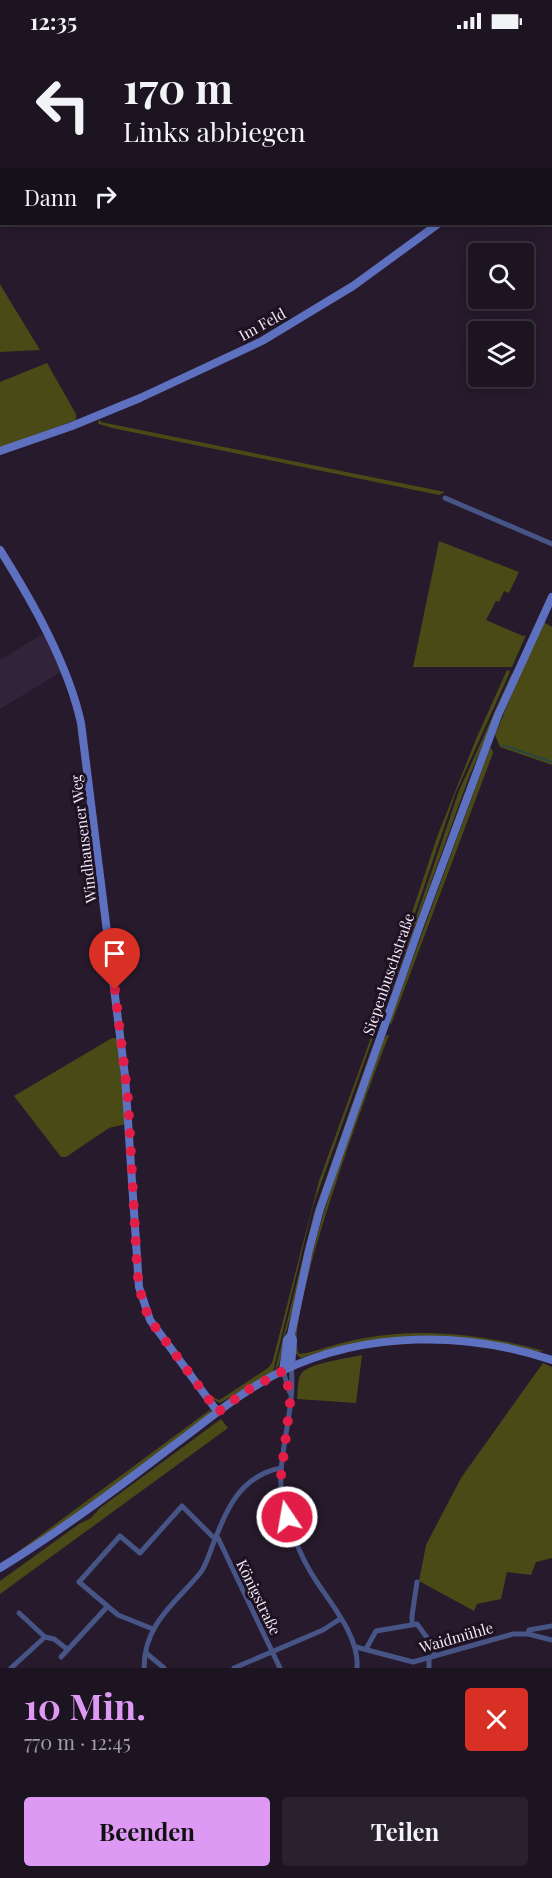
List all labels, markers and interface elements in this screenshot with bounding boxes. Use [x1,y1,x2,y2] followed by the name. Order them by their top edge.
[30,6,77,36] text: 12:35
[123,59,233,115] text: 170 m
[24,66,102,144] icon: left
[123,113,306,149] text: Links abbiegen
[89,180,122,213] icon: right
[24,182,77,212] text: Dann
[468,243,534,387] map controls
[468,243,534,309] button: search
[235,303,289,345] street label: Im Feld
[468,321,534,387] button: layers
[65,774,101,905] street label: Windhausener Weg
[358,910,418,1038] street label: Siepenbuschstraße
[89,928,140,990] pin
[98,937,131,970] icon: arrive
[255,1485,319,1549] position arrow
[232,1556,286,1638] street label: Königstraße
[416,1617,495,1657] street label: Waidmühle
[24,1681,146,1729] text: 10 Min.
[465,1688,528,1751] button: close
[24,1728,131,1755] text: 770 m · 12:45
[24,1797,270,1866] button: Beenden
[282,1797,528,1866] button: Teilen

